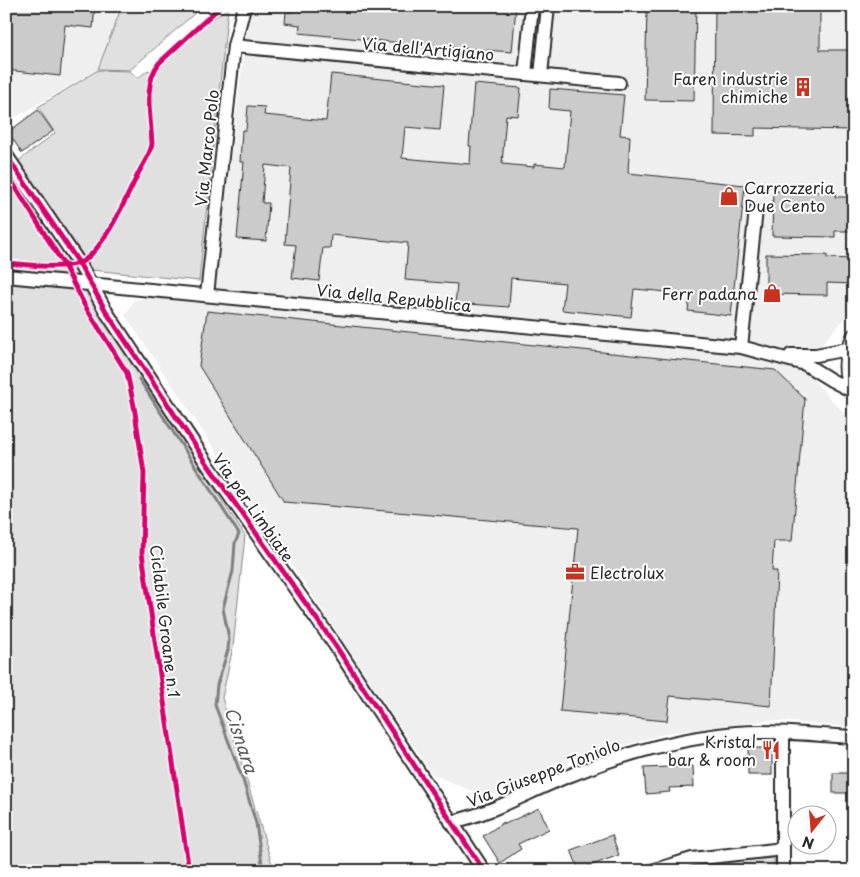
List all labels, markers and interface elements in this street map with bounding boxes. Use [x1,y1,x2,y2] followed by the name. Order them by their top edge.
[361,30,495,66] street label: Via dell'Artigiano
[673,66,788,108] place label: Faren industrie chimiche
[792,76,814,98] building icon: Faren industrie chimiche
[188,88,224,208] street label: Via Marco Polo
[744,175,835,217] place label: Carrozzeria Due Cento
[718,185,740,207] shop icon: Carrozzeria Due Cento
[315,277,473,317] street label: Via della Repubblica
[661,281,757,305] place label: Ferr padana
[761,282,783,304] shop icon: Ferr padana
[207,448,301,566] street label: Via per Limbiate
[145,543,187,699] street label: Ciclabile Groane n.1
[590,560,664,584] place label: Electrolux
[564,561,586,583] office icon: Electrolux
[219,703,266,777] water label: Cisnara
[668,729,756,771] place label: Kristal bar & room
[463,732,623,812] street label: Via Giuseppe Toniolo
[760,739,782,761] restaurant icon: Kristal bar & room
[788,804,838,854] north arrow
[800,831,816,855] text: N

